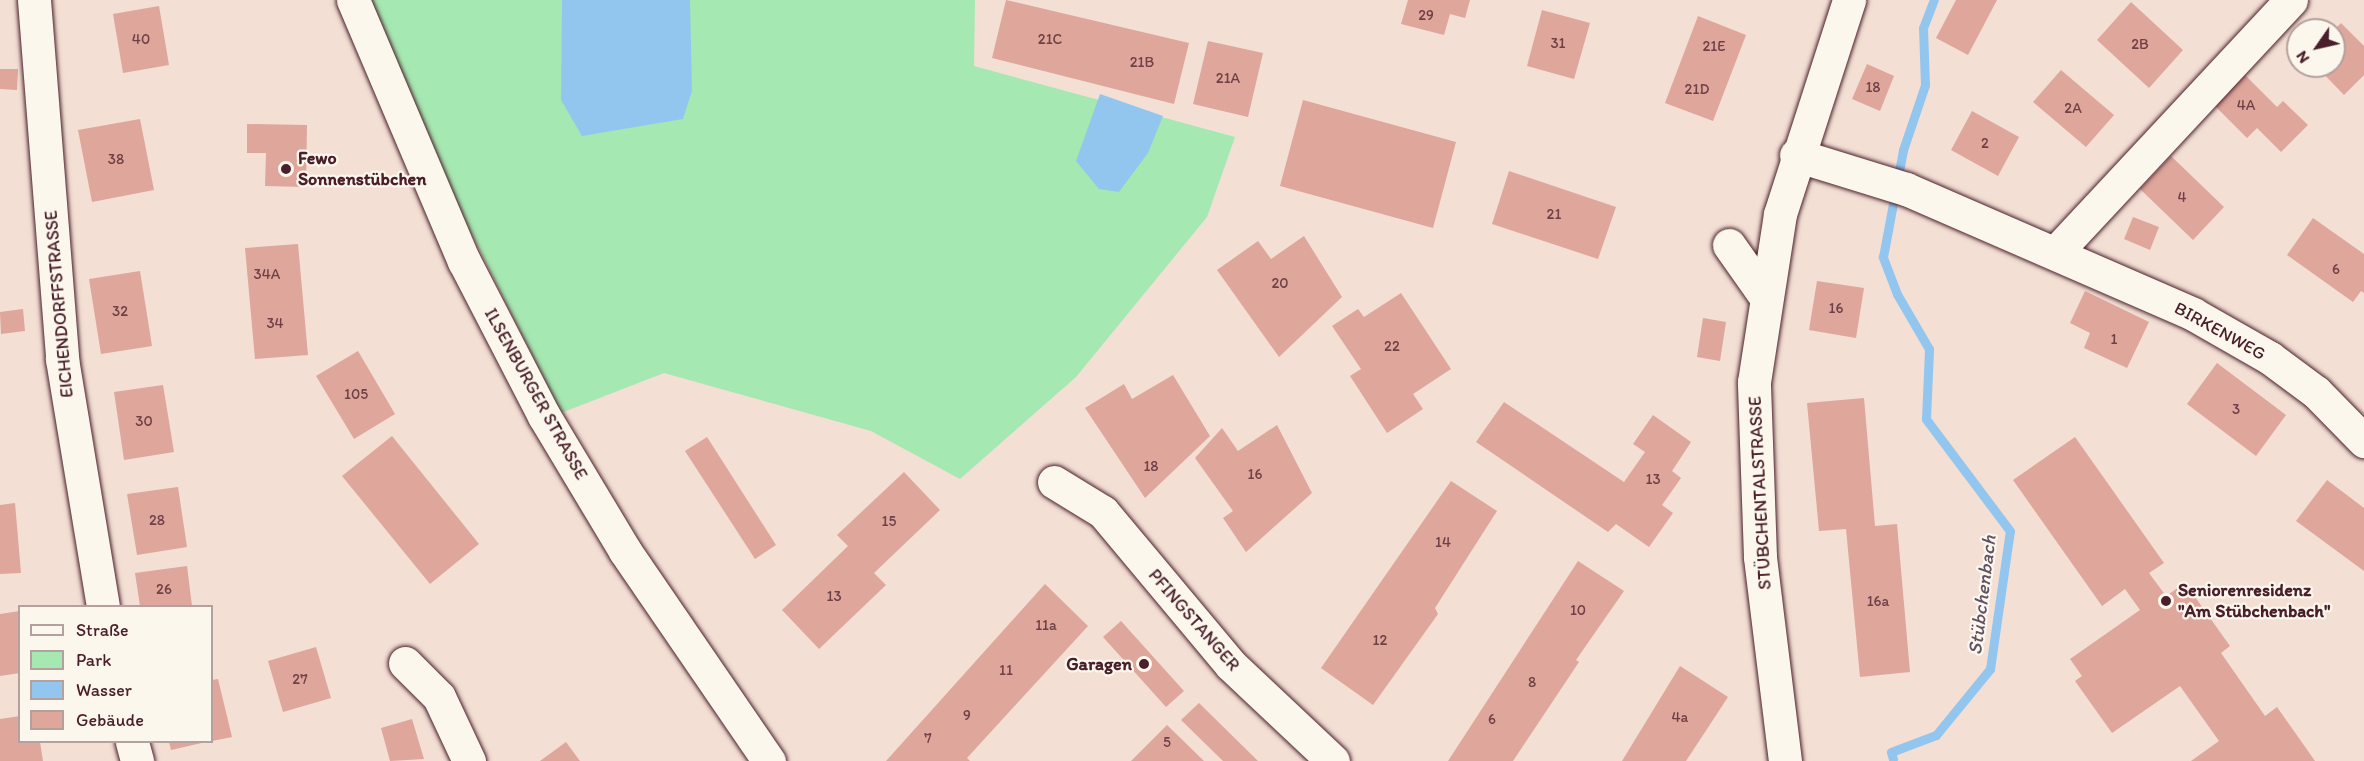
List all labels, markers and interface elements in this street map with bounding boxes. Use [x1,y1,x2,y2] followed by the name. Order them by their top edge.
[1418,7,1434,25] house number: 29
[2286,18,2346,78] north arrow
[132,31,150,49] house number: 40
[1038,31,1062,49] house number: 21C
[1550,35,1566,53] house number: 31
[2131,36,2149,54] house number: 2B
[1702,38,1726,56] house number: 21E
[2291,47,2313,67] text: N
[1130,54,1154,72] house number: 21B
[1216,70,1240,88] house number: 21A
[1865,79,1881,97] house number: 18
[1685,81,1709,99] house number: 21D
[2237,97,2255,115] house number: 4A
[2064,100,2082,118] house number: 2A
[1981,135,1989,153] house number: 2
[298,148,426,190] place label: Fewo Sonnenstübchen
[108,151,124,169] house number: 38
[279,162,293,176] marker: Fewo Sonnenstübchen
[2177,189,2187,207] house number: 4
[1547,206,1561,224] house number: 21
[40,209,78,399] street label: EICHENDORFFSTRASSE
[2332,261,2340,279] house number: 6
[254,266,280,284] house number: 34A
[1271,275,1289,293] house number: 20
[2171,297,2269,365] street label: BIRKENWEG
[1829,300,1843,318] house number: 16
[112,303,128,321] house number: 32
[480,304,592,484] street label: ILSENBURGER STRASSE
[266,315,284,333] house number: 34
[2111,331,2117,349] house number: 1
[1384,338,1400,356] house number: 22
[344,386,368,404] house number: 105
[1744,396,1776,590] street label: STÜBCHENTALSTRASSE
[2232,401,2240,419] house number: 3
[135,413,153,431] house number: 30
[1143,458,1159,476] house number: 18
[1248,466,1262,484] house number: 16
[1645,471,1661,489] house number: 13
[149,512,165,530] house number: 28
[882,513,896,531] house number: 15
[1435,534,1451,552] house number: 14
[1963,534,2001,656] water label: Stübchenbach
[1144,565,1244,675] street label: PFINGSTANGER
[2178,580,2330,622] place label: Seniorenresidenz "Am Stübchenbach"
[156,581,172,599] house number: 26
[826,588,842,606] house number: 13
[1867,593,1889,611] house number: 16a
[2159,594,2173,608] marker: Seniorenresidenz "Am Stübchenbach"
[1570,602,1586,620] house number: 10
[18,605,213,743] legend
[1035,617,1057,635] house number: 11a
[76,619,129,641] text: Straße
[1373,632,1387,650] house number: 12
[76,649,111,671] text: Park
[1066,653,1132,675] place label: Garagen
[1137,657,1151,671] marker: Garagen
[999,662,1013,680] house number: 11
[292,671,308,689] house number: 27
[1528,674,1536,692] house number: 8
[76,679,132,701] text: Wasser
[963,707,971,725] house number: 9
[76,709,144,731] text: Gebäude
[1672,709,1688,727] house number: 4a
[1488,711,1496,729] house number: 6
[924,730,932,748] house number: 7
[1163,734,1171,752] house number: 5

